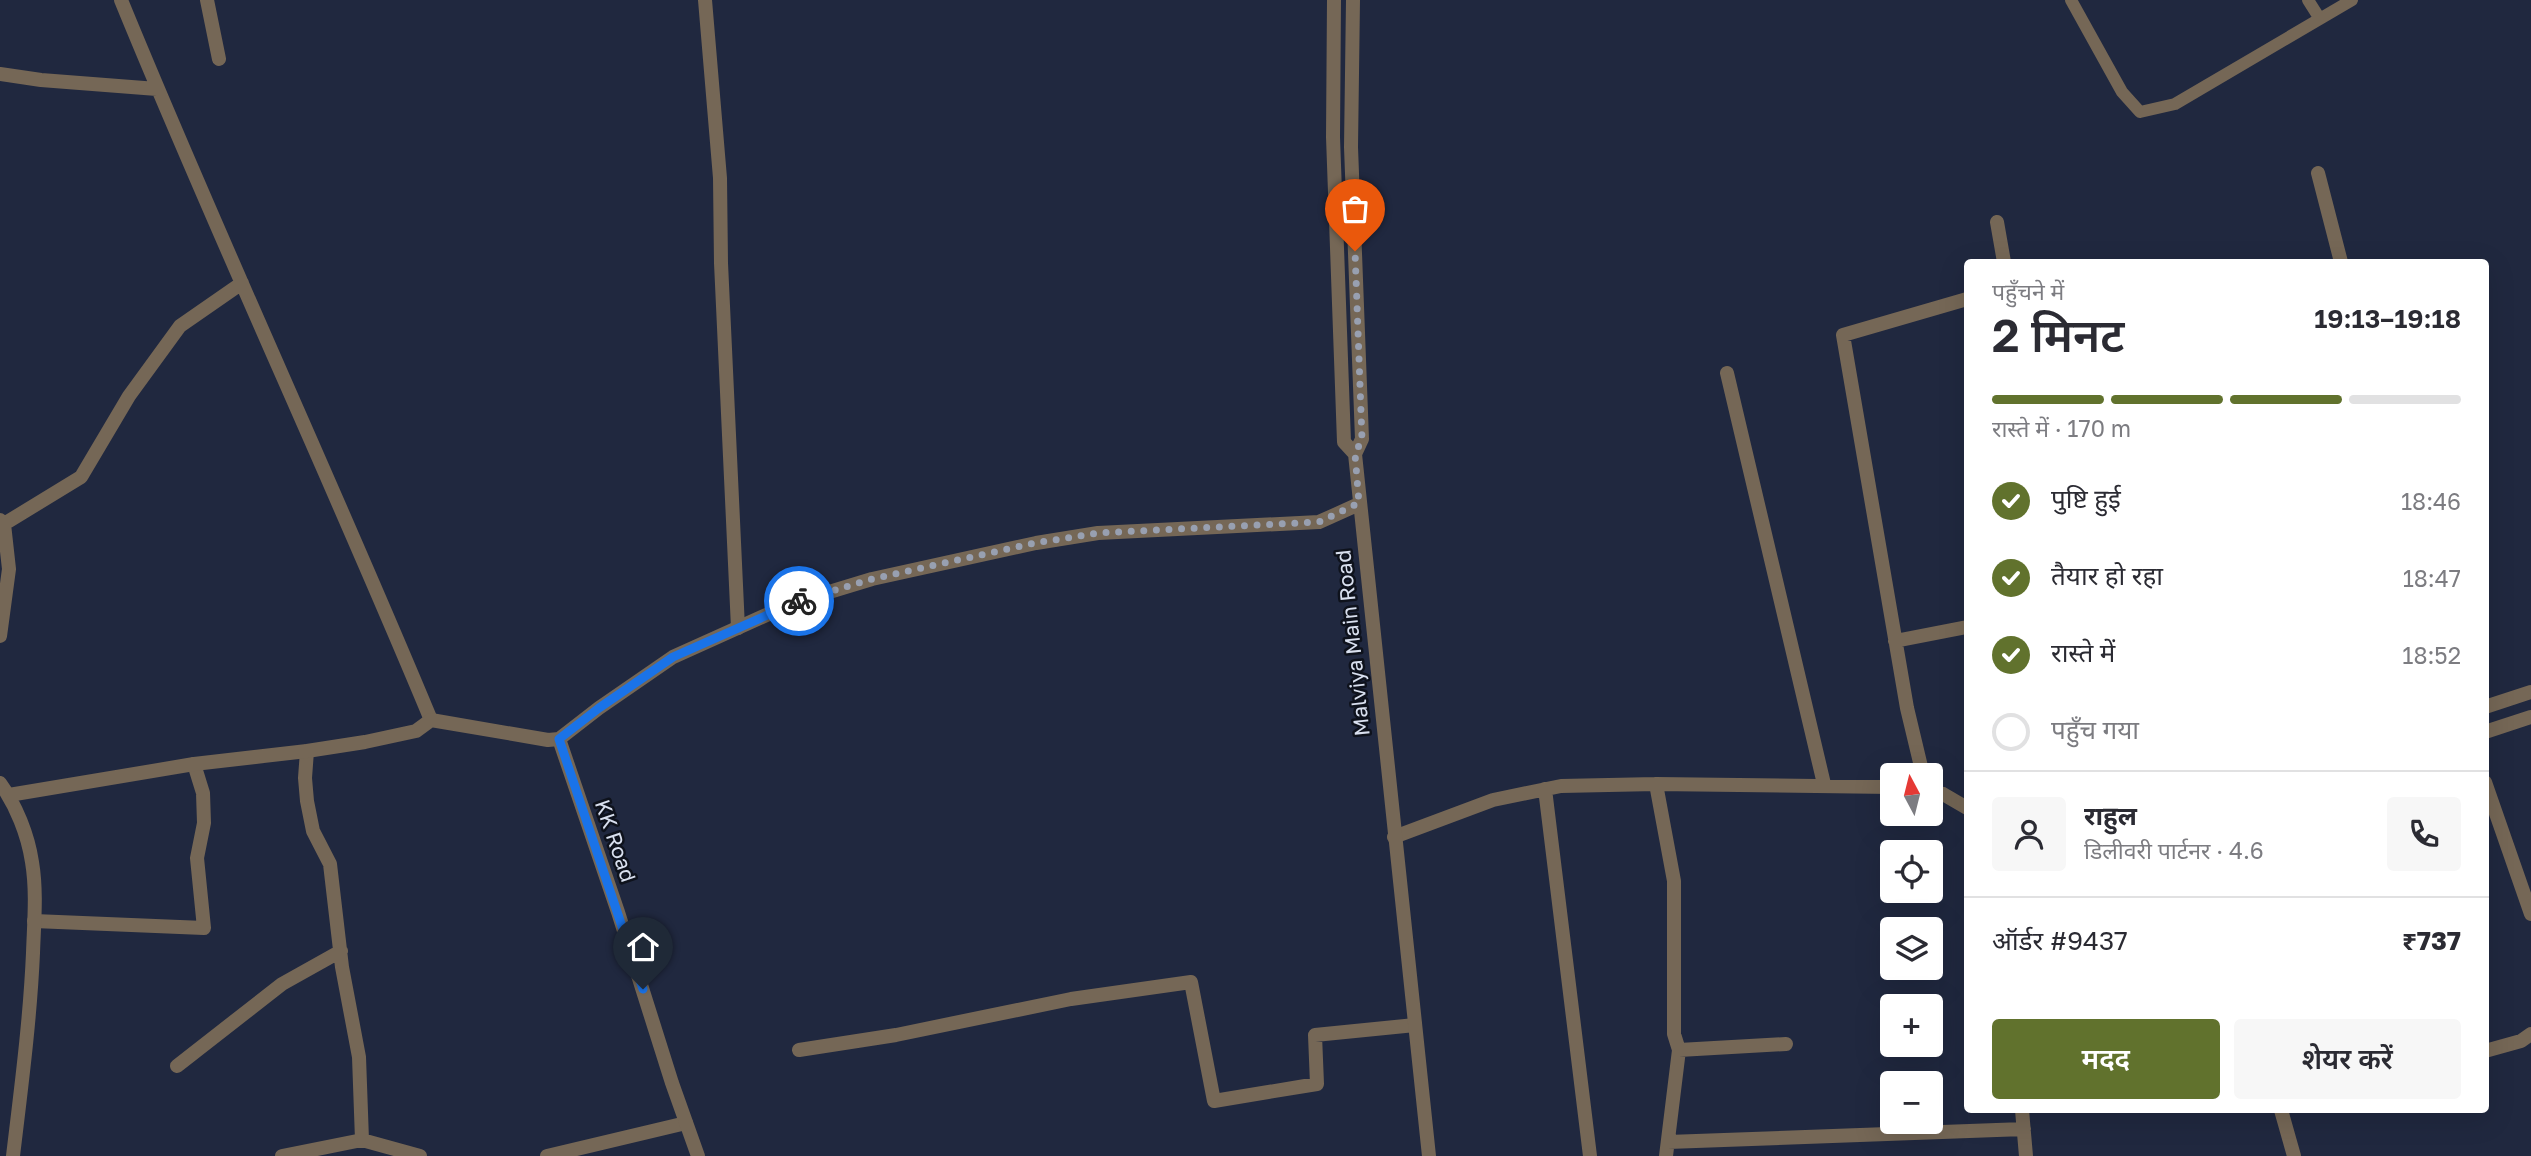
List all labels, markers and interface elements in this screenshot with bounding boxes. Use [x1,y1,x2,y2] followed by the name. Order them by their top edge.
[1325,179,1385,251] pin
[1336,190,1374,228] icon: bag
[1992,277,2064,305] text: पहुँचने में
[2314,303,2461,334] text: 19:13–19:18
[1992,307,2124,362] text: 2 मिनट
[1992,414,2131,442] text: रास्ते में · 170 m
[1992,482,2030,520] icon: check
[2051,483,2121,514] text: पुष्टि हुई
[2401,487,2461,515] text: 18:46
[1329,549,1375,737] street label: Malviya Main Road
[1992,559,2030,597] icon: check
[2051,560,2163,591] text: तैयार हो रहा
[2403,564,2461,592] text: 18:47
[764,566,834,636] courier
[780,582,818,620] icon: bike
[1992,636,2030,674] icon: check
[2051,637,2115,668] text: रास्ते में
[2402,641,2461,669] text: 18:52
[2051,714,2139,745] text: पहुँच गया
[1880,763,1942,826] north arrow
[1880,763,1943,1134] map controls
[590,796,642,885] street label: KK Road
[1992,797,2066,871] button: person
[2387,797,2461,871] button: phone
[2084,800,2137,831] text: राहुल
[2084,836,2264,864] text: डिलीवरी पार्टनर · 4.6
[1880,840,1943,903] button: locate
[613,917,673,989] pin
[1880,917,1943,980] button: layers
[1992,925,2128,956] text: ऑर्डर #9437
[2402,925,2461,956] text: ₹737
[624,928,662,966] icon: home
[1880,994,1943,1057] button: +
[1992,1019,2220,1099] button: मदद
[2234,1019,2461,1099] button: शेयर करें
[1880,1071,1943,1134] button: −

